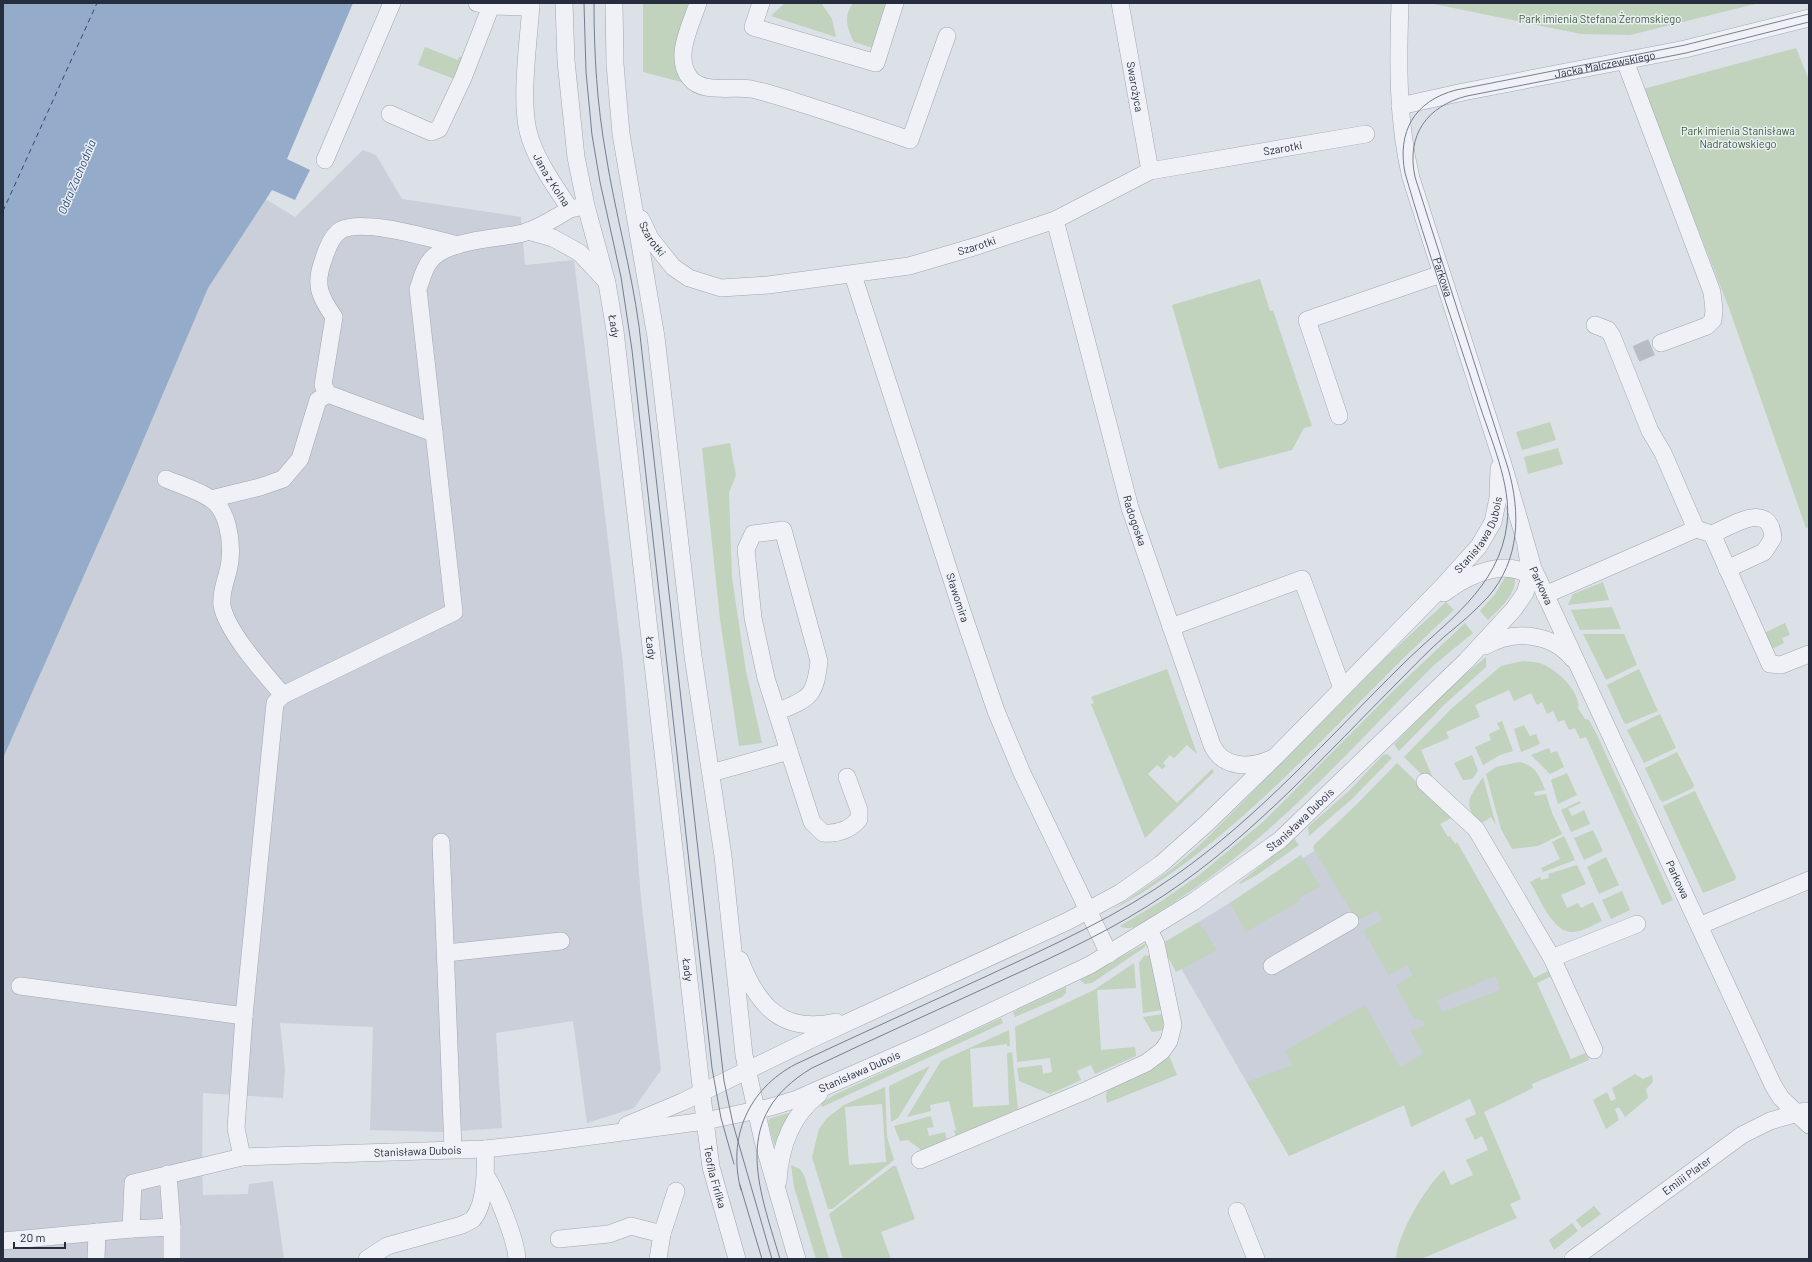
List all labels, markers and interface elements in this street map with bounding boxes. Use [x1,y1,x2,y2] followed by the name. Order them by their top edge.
[1519,11,1681,25] park label: Park imienia Stefana Żeromskiego
[1553,48,1656,80] street label: Jacka Malczewskiego
[1125,60,1146,113] street label: Swarożyca
[1681,124,1795,150] park label: Park imienia Stanisława Nadratowskiego
[54,137,98,216] water label: Odra Zachodnia
[1262,138,1303,157] street label: Szarotki
[531,151,573,209] street label: Jana z Kolna
[637,219,669,259] street label: Szarotki
[956,233,997,257] street label: Szarotki
[1431,256,1456,298] street label: Parkowa
[606,312,623,338] street label: Łady
[1121,494,1150,547] street label: Radogoska
[1451,495,1504,575] street label: Stanisława Dubois
[1527,564,1556,607] street label: Parkowa
[944,571,972,624] street label: Sławomira
[644,635,659,660] street label: Łady
[1263,785,1336,854] street label: Stanisława Dubois
[1664,858,1693,900] street label: Parkowa
[680,956,696,982] street label: Łady
[816,1048,902,1095] street label: Stanisława Dubois
[374,1143,462,1159] street label: Stanisława Dubois
[702,1145,729,1209] street label: Teofila Firlika
[1659,1153,1713,1197] street label: Emilii Plater
[14,1224,65,1250] scale bar
[20,1230,46,1244] text: 20 m

